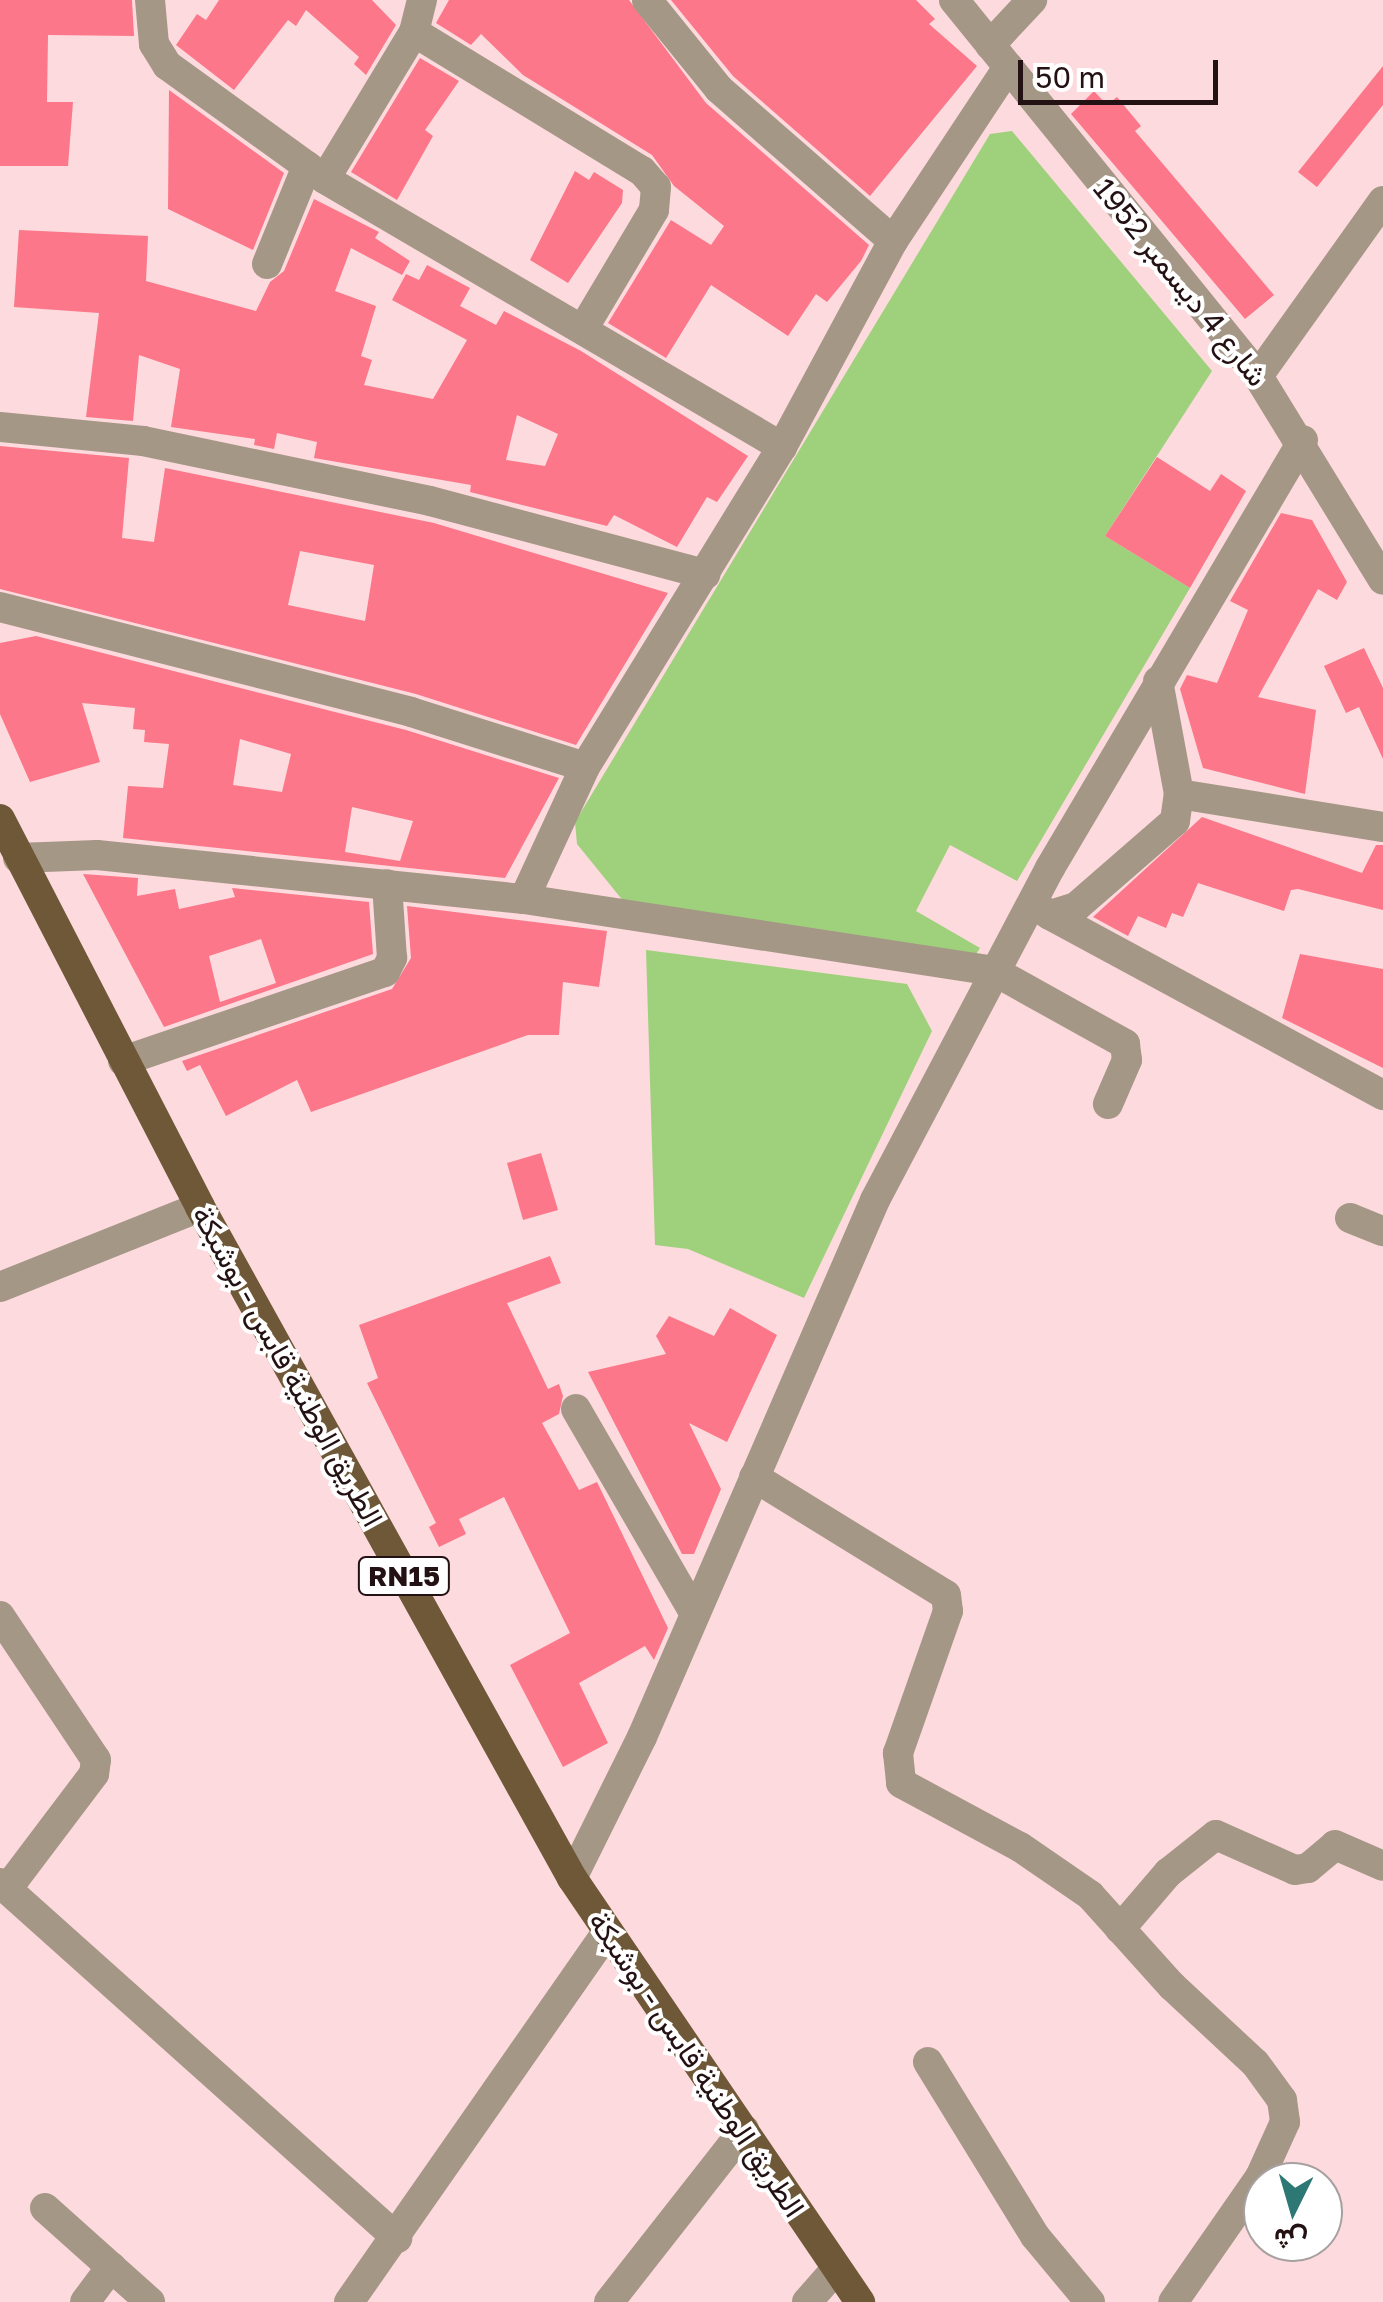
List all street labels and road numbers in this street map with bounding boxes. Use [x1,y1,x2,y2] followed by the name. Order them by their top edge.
[1086,171,1276,393] street label: شارع 4 ديسمبر 1952
[185,1199,391,1533] street label: الطريق الوطنية قابس - بوشبكة
[356,1553,452,1599] road number: RN15
[581,1904,813,2224] street label: الطريق الوطنية قابس - بوشبكة

